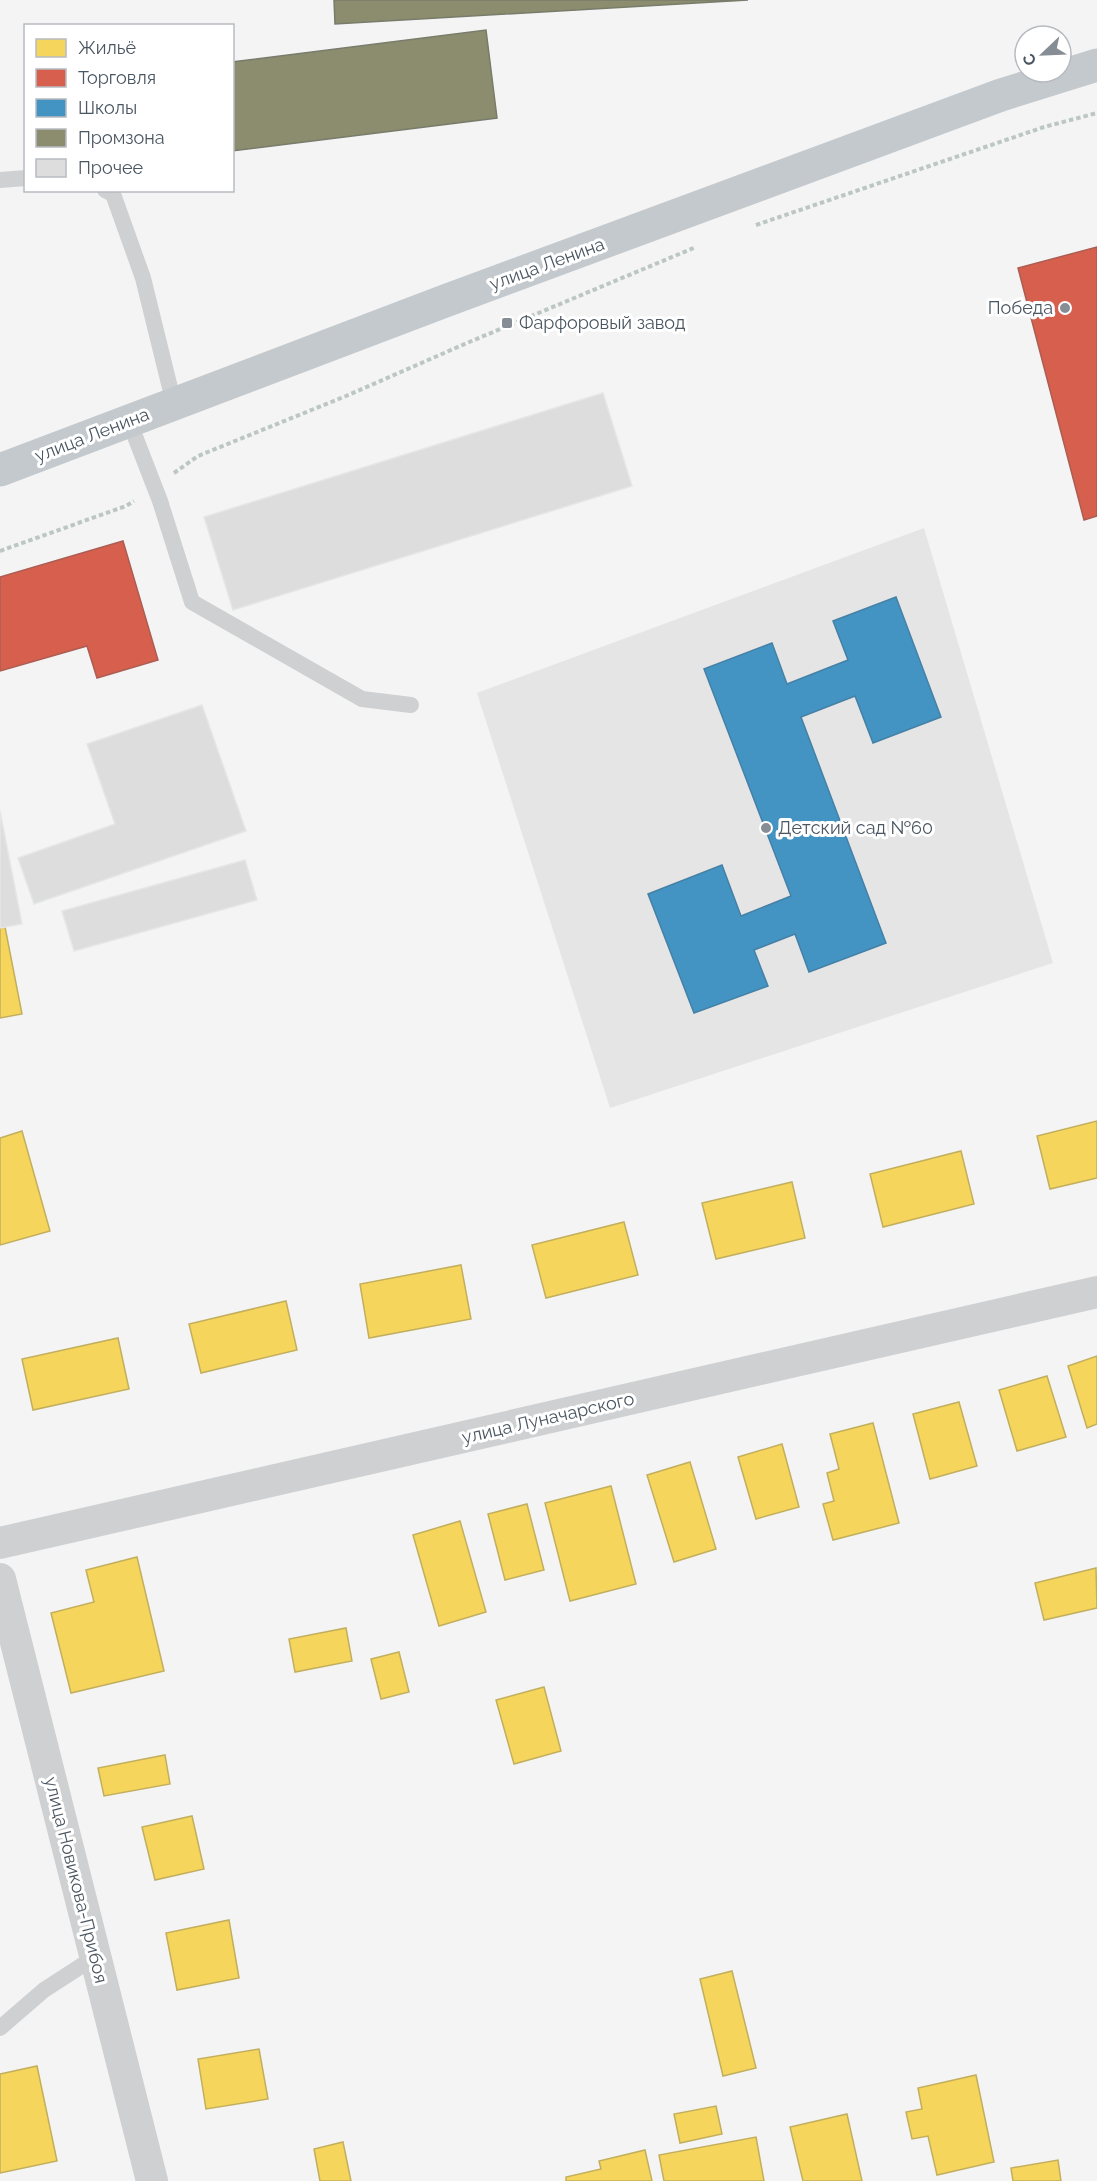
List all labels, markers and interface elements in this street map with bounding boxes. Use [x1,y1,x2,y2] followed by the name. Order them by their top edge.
[24,24,234,192] legend
[1013,24,1073,84] north arrow
[78,37,136,58] text: Жильё
[1019,51,1041,68] text: С
[78,67,156,88] text: Торговля
[78,97,137,118] text: Школы
[78,127,165,148] text: Промзона
[78,157,144,178] text: Прочее
[487,233,607,294] street label: улица Ленина
[988,297,1053,318] place label: Победа
[1058,301,1072,315] marker: Победа
[519,312,686,333] place label: Фарфоровый завод
[500,316,514,330] marker: Фарфоровый завод
[32,403,152,466] street label: улица Ленина
[778,817,933,838] place label: Детский сад №60
[759,821,773,835] marker: Детский сад №60
[460,1387,636,1448] street label: улица Луначарского
[41,1775,112,1985] street label: улица Новикова-Прибоя

